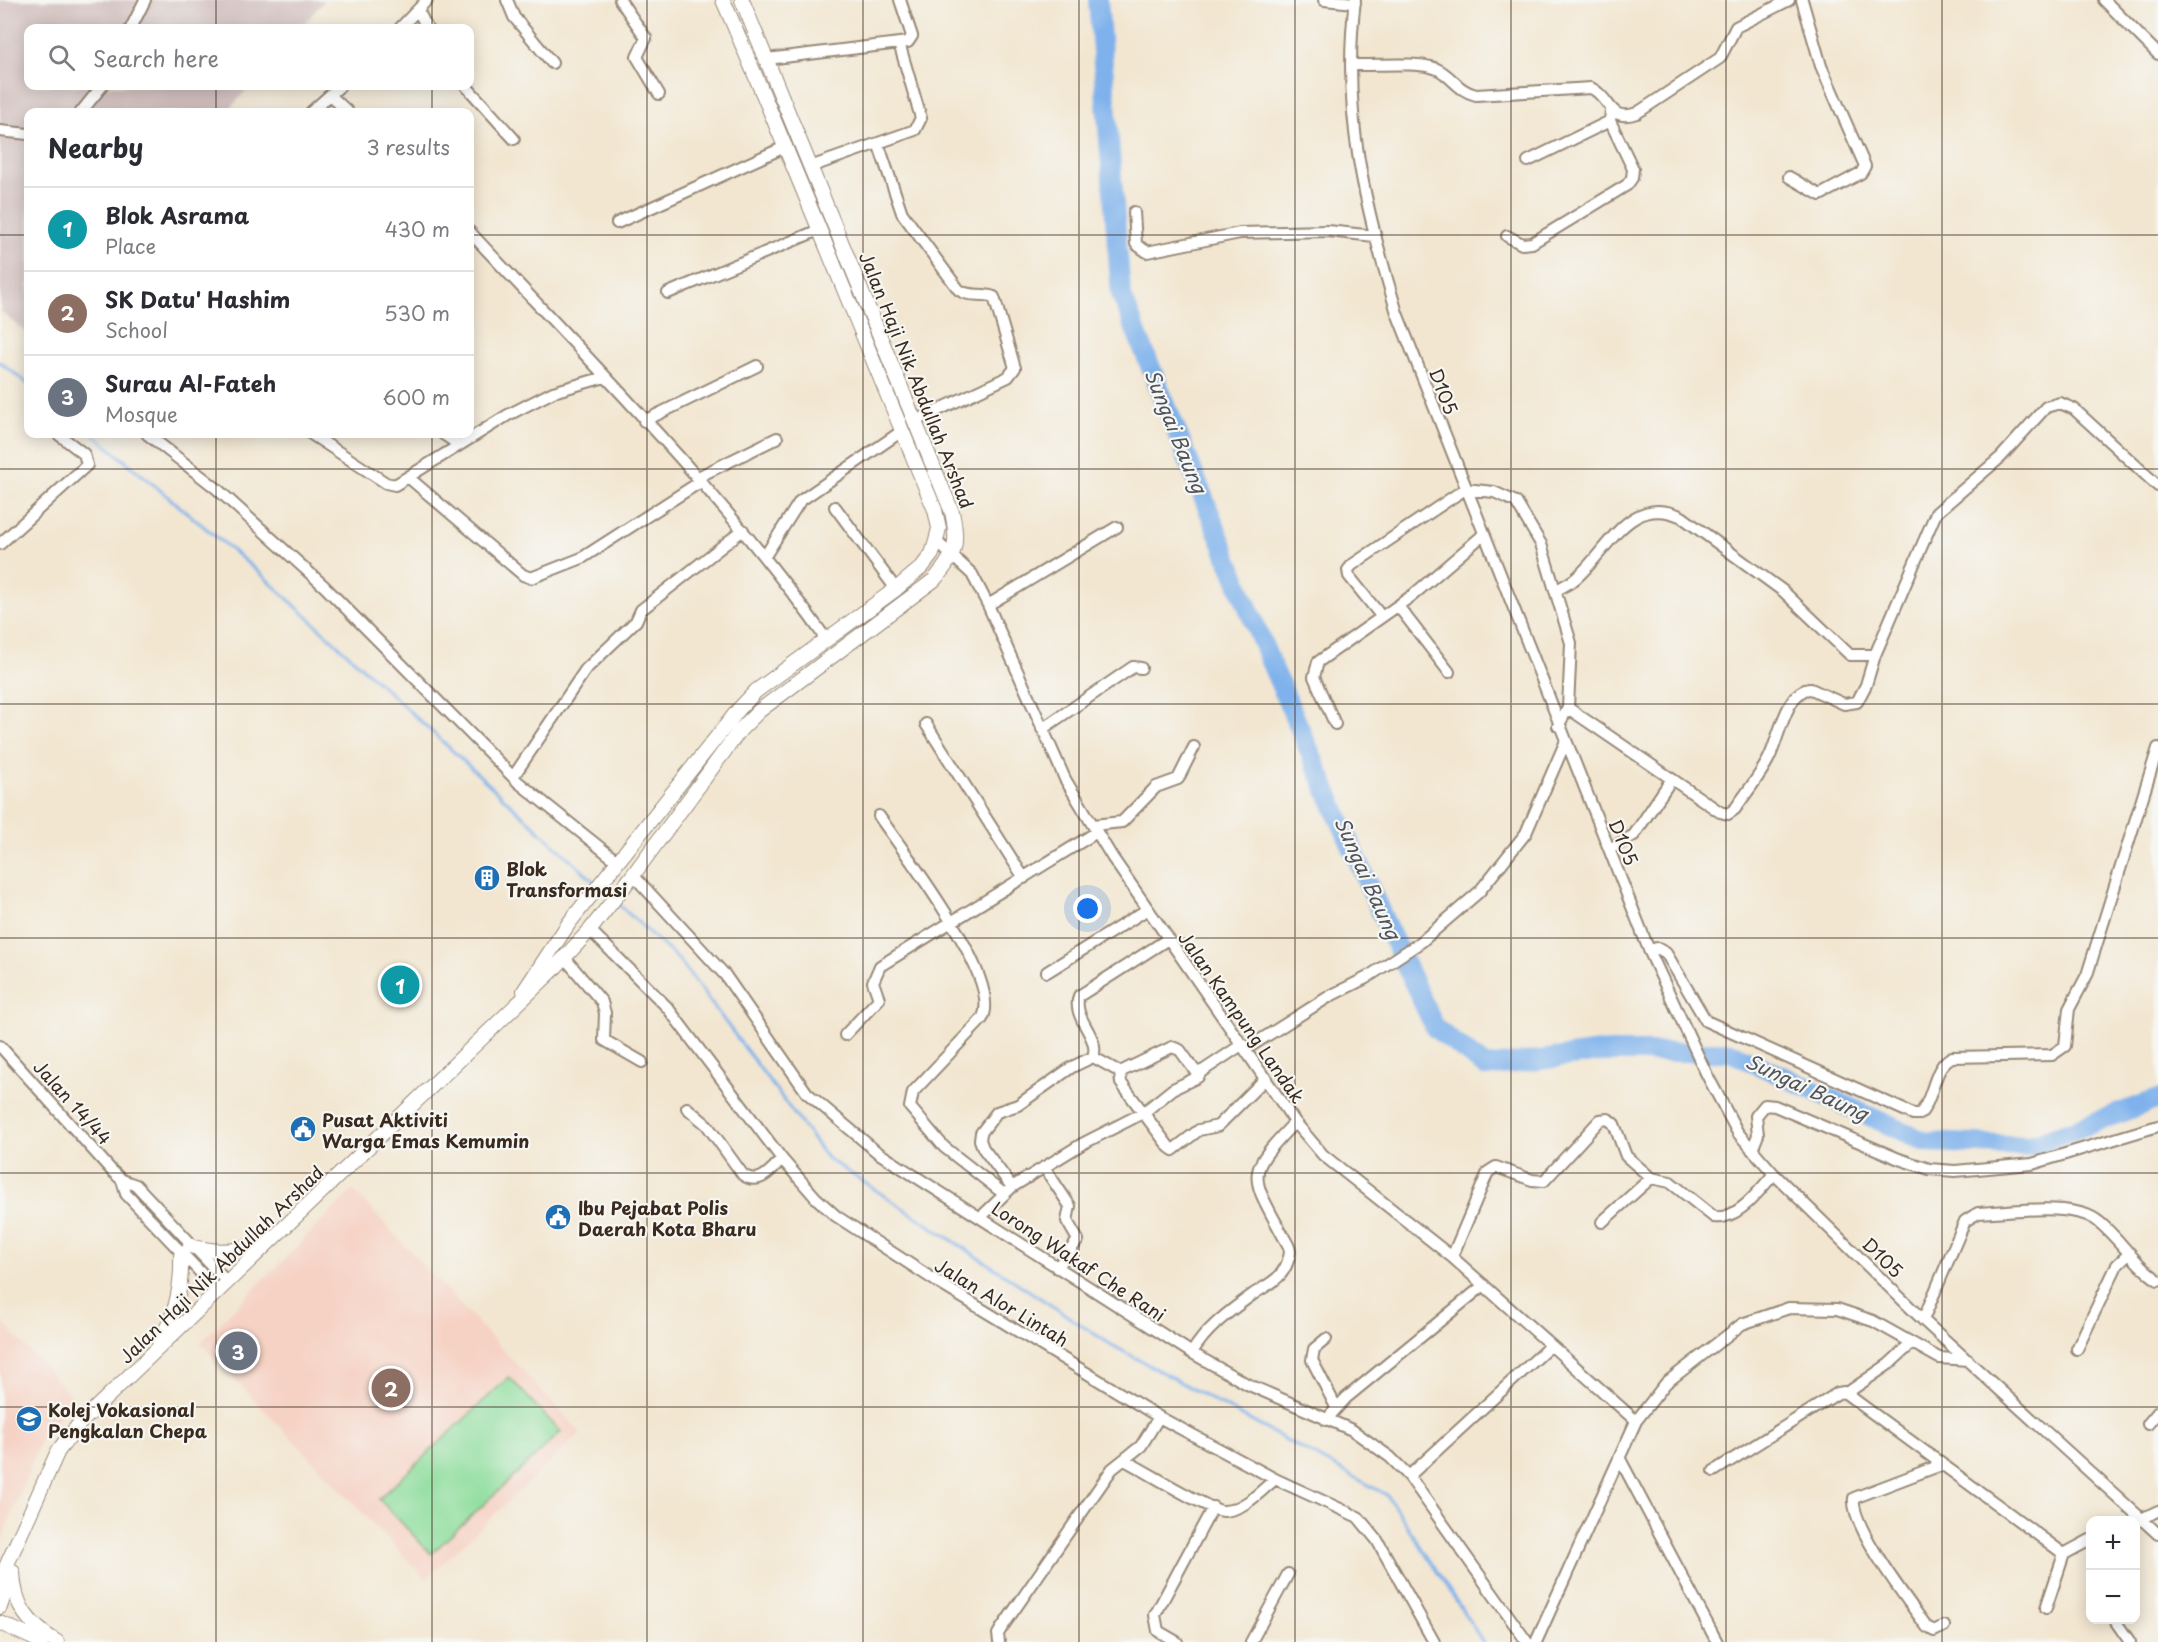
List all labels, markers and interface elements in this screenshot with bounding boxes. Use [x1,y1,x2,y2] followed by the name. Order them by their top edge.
[24,24,474,90] search box
[45,41,78,74] icon: search
[93,41,219,74] text: Search here
[48,128,143,167] text: Nearby
[367,132,450,162] text: 3 results
[105,198,249,231] text: Blok Asrama
[63,214,72,244] text: 1
[385,214,450,244] text: 430 m
[105,231,156,261] text: Place
[853,248,981,512] street label: Jalan Haji Nik Abdullah Arshad
[105,282,290,315] text: SK Datu' Hashim
[60,298,75,328] text: 2
[384,298,450,328] text: 530 m
[105,315,168,345] text: School
[1137,364,1215,499] water label: Sungai Baung
[1423,364,1465,418] street label: D105
[105,366,276,399] text: Surau Al-Fateh
[61,382,74,412] text: 3
[382,382,450,412] text: 600 m
[105,399,178,429] text: Mosque
[1327,812,1409,946] water label: Sungai Baung
[1603,815,1645,869] street label: D105
[506,855,627,903] place label: Blok Transformasi
[472,863,502,893] building icon: Blok Transformasi
[1073,894,1102,923] your location
[1172,926,1312,1108] street label: Jalan Kampung Landak
[380,962,420,1008] pin: 1
[1741,1046,1874,1129] water label: Sungai Baung
[28,1054,118,1150] street label: Jalan 14/44
[322,1106,529,1154] place label: Pusat Aktiviti Warga Emas Kemumin
[288,1114,318,1144] public building icon: Pusat Aktiviti Warga Emas Kemumin
[113,1159,329,1369] street label: Jalan Haji Nik Abdullah Arshad
[578,1194,757,1242] place label: Ibu Pejabat Polis Daerah Kota Bharu
[987,1194,1171,1328] street label: Lorong Wakaf Che Rani
[543,1202,573,1232] public building icon: Ibu Pejabat Polis Daerah Kota Bharu
[1856,1231,1910,1283] street label: D105
[930,1251,1074,1353] street label: Jalan Alor Lintah
[218,1328,258,1374] pin: 3
[372,1366,410,1410] pin: 2
[48,1396,208,1444] place label: Kolej Vokasional Pengkalan Chepa
[14,1404,44,1434] school or university icon: Kolej Vokasional Pengkalan Chepa
[2086,1516,2140,1624] map controls
[2086,1516,2140,1570] button: +
[2086,1570,2140,1624] button: −

